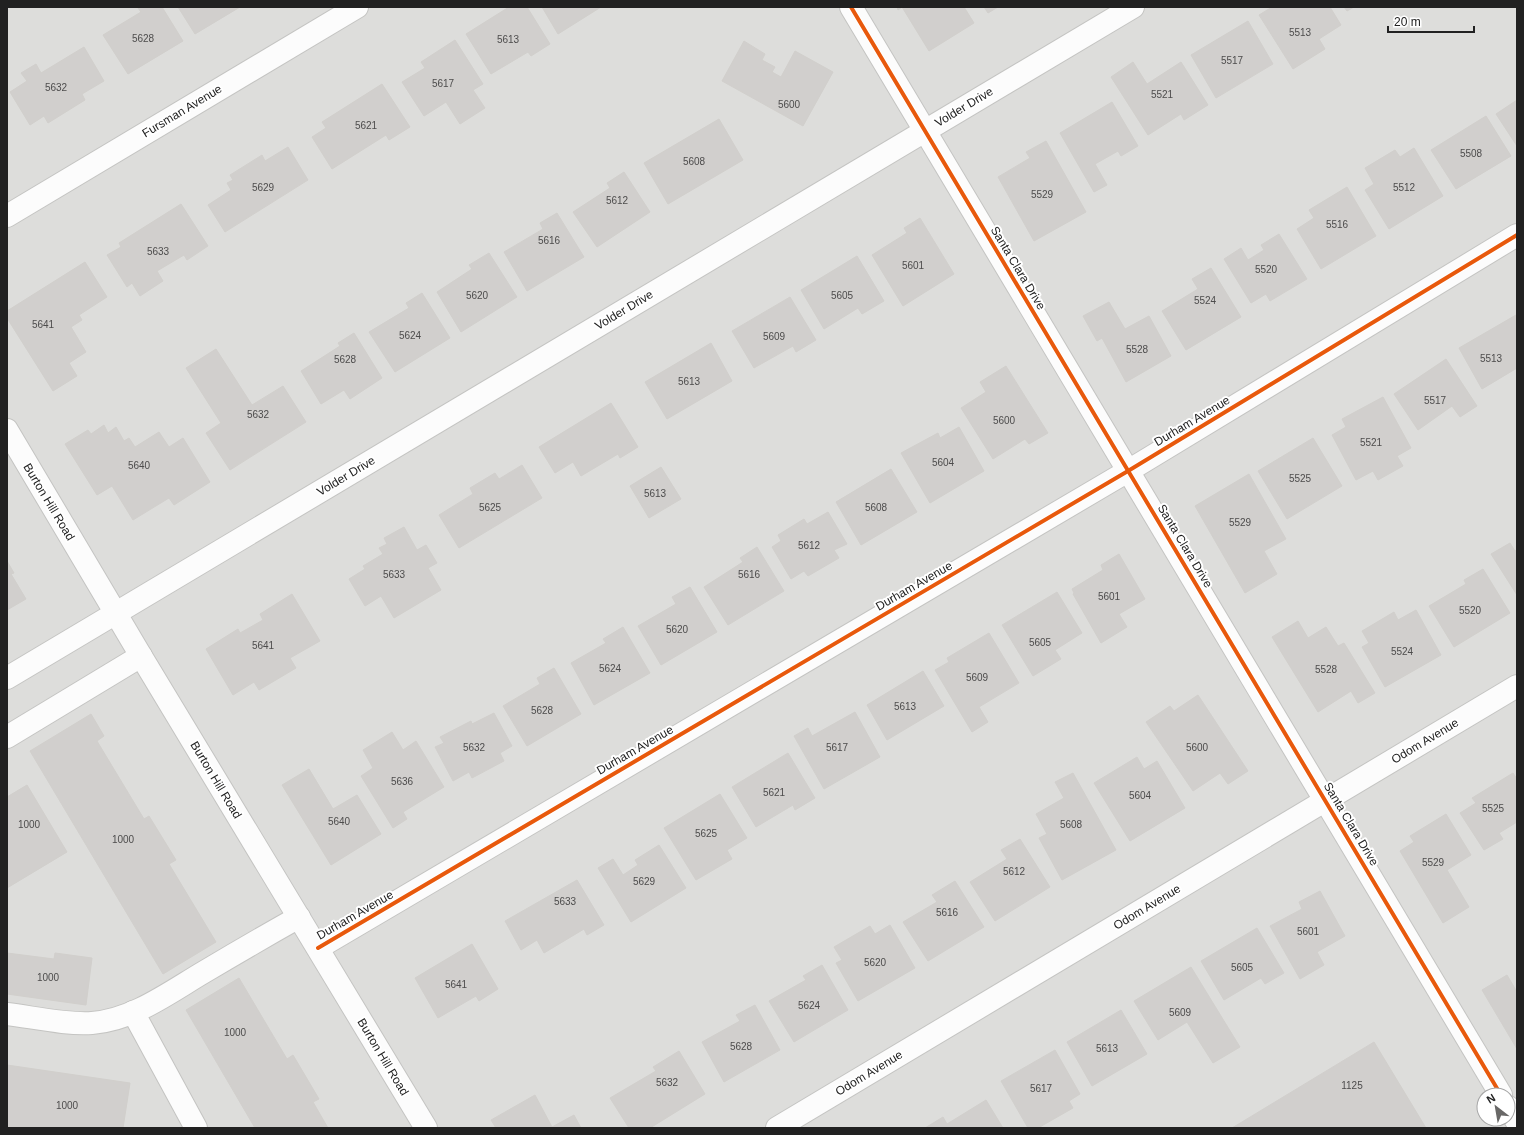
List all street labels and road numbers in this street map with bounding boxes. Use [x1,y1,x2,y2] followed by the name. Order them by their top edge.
[140,82,225,140] street label: Fursman Avenue
[932,84,996,130] street label: Volder Drive
[988,224,1049,312] street label: Santa Clara Drive
[592,287,656,333] street label: Volder Drive
[1152,393,1233,449] street label: Durham Avenue
[314,453,378,499] street label: Volder Drive
[20,461,78,543] street label: Burton Hill Road
[1155,502,1216,590] street label: Santa Clara Drive
[873,558,955,614] street label: Durham Avenue
[1389,715,1461,767] street label: Odom Avenue
[594,722,676,778] street label: Durham Avenue
[187,739,245,821] street label: Burton Hill Road
[1321,780,1382,868] street label: Santa Clara Drive
[1111,881,1183,933] street label: Odom Avenue
[314,887,396,943] street label: Durham Avenue
[354,1016,412,1098] street label: Burton Hill Road
[833,1047,905,1099] street label: Odom Avenue

